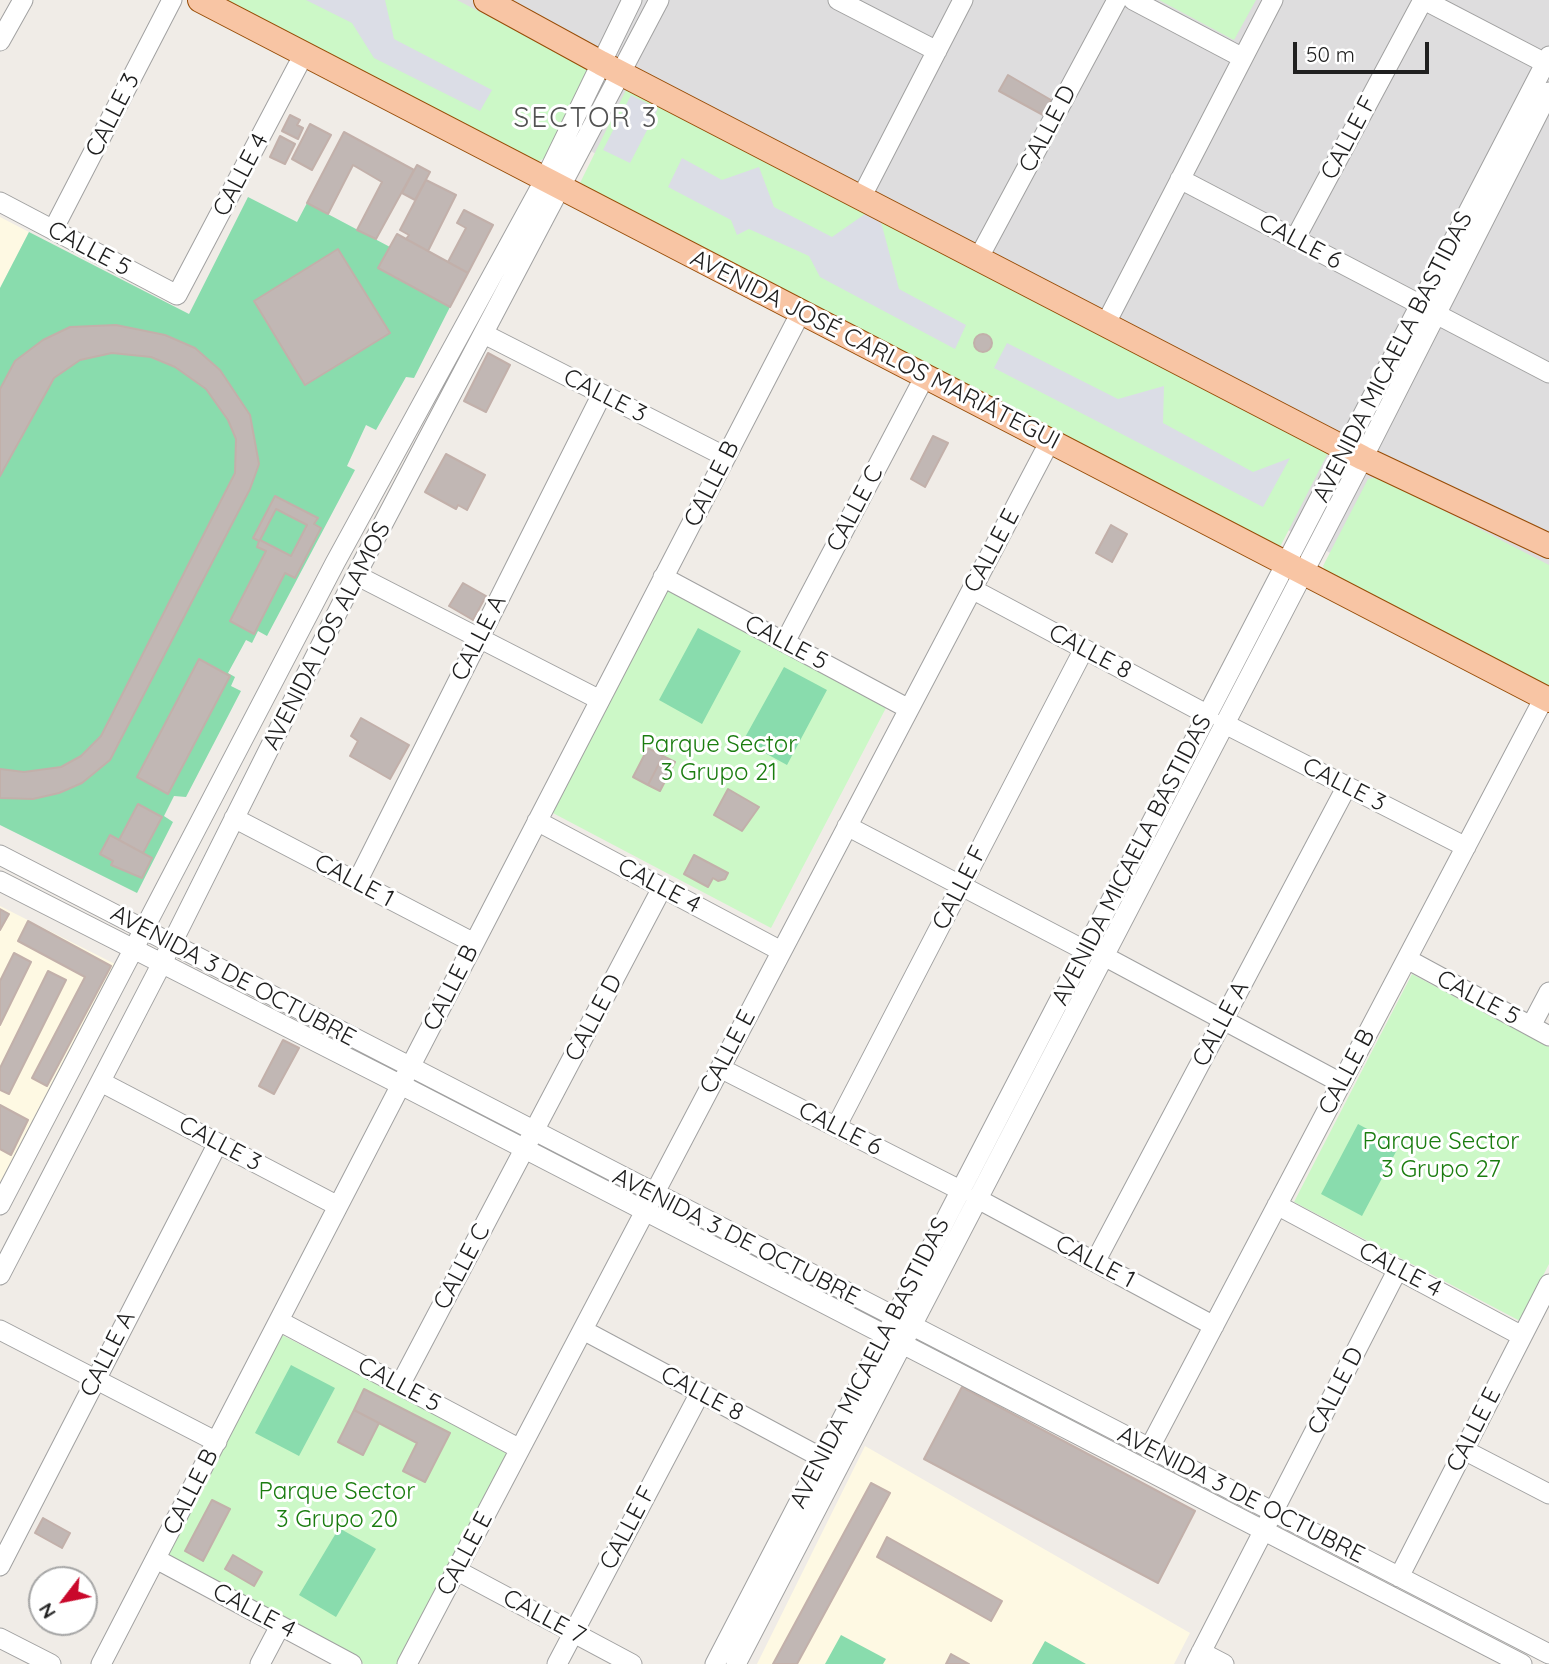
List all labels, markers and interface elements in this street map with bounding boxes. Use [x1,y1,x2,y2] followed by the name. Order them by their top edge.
[1297,28,1434,72] scale bar
[1306,41,1355,67] text: 50 m
[80,69,146,161] street label: CALLE 3
[1013,81,1083,177] street label: CALLE D
[1315,91,1383,185] street label: CALLE F
[515,102,657,136] district label: SECTOR 3
[207,129,275,221] street label: CALLE 4
[1307,207,1479,507] street label: AVENIDA MICAELA BASTIDAS
[1254,208,1346,276] street label: CALLE 6
[43,215,135,283] street label: CALLE 5
[686,244,1064,456] street label: AVENIDA JOSÉ CARLOS MARIÁTEGUI
[559,363,651,429] street label: CALLE 3
[678,436,746,532] street label: CALLE B
[821,461,889,557] street label: CALLE C
[958,504,1026,598] street label: CALLE E
[257,517,397,755] street label: AVENIDA LOS ALAMOS
[445,590,513,686] street label: CALLE A
[740,609,832,677] street label: CALLE 5
[1044,618,1136,686] street label: CALLE 8
[1046,710,1218,1010] street label: AVENIDA MICAELA BASTIDAS
[641,731,797,787] park label: Parque Sector 3 Grupo 21
[1298,752,1390,818] street label: CALLE 3
[927,841,993,935] street label: CALLE F
[309,848,399,914] street label: CALLE 1
[613,852,705,920] street label: CALLE 4
[106,899,360,1053] street label: AVENIDA 3 DE OCTUBRE
[417,940,485,1036] street label: CALLE B
[1432,964,1524,1032] street label: CALLE 5
[559,970,629,1066] street label: CALLE D
[1187,976,1255,1072] street label: CALLE A
[694,1005,762,1099] street label: CALLE E
[1313,1024,1381,1120] street label: CALLE B
[793,1096,887,1162] street label: CALLE 6
[174,1110,266,1178] street label: CALLE 3
[1363,1128,1519,1184] park label: Parque Sector 3 Grupo 27
[608,1162,864,1312] street label: AVENIDA 3 DE OCTUBRE
[784,1213,956,1513] street label: AVENIDA MICAELA BASTIDAS
[428,1219,496,1315] street label: CALLE C
[1050,1229,1140,1295] street label: CALLE 1
[1354,1236,1446,1304] street label: CALLE 4
[74,1306,142,1402] street label: CALLE A
[1302,1343,1370,1439] street label: CALLE D
[353,1351,445,1419] street label: CALLE 5
[656,1360,748,1428] street label: CALLE 8
[1441,1383,1507,1477] street label: CALLE E
[1113,1420,1369,1570] street label: AVENIDA 3 DE OCTUBRE
[157,1444,225,1540] street label: CALLE B
[259,1478,415,1534] park label: Parque Sector 3 Grupo 20
[594,1481,662,1575] street label: CALLE F
[431,1507,499,1601] street label: CALLE E
[28,1566,98,1636] north arrow
[208,1577,300,1645] street label: CALLE 4
[498,1583,590,1651] street label: CALLE 7
[33,1599,61,1623] text: N

